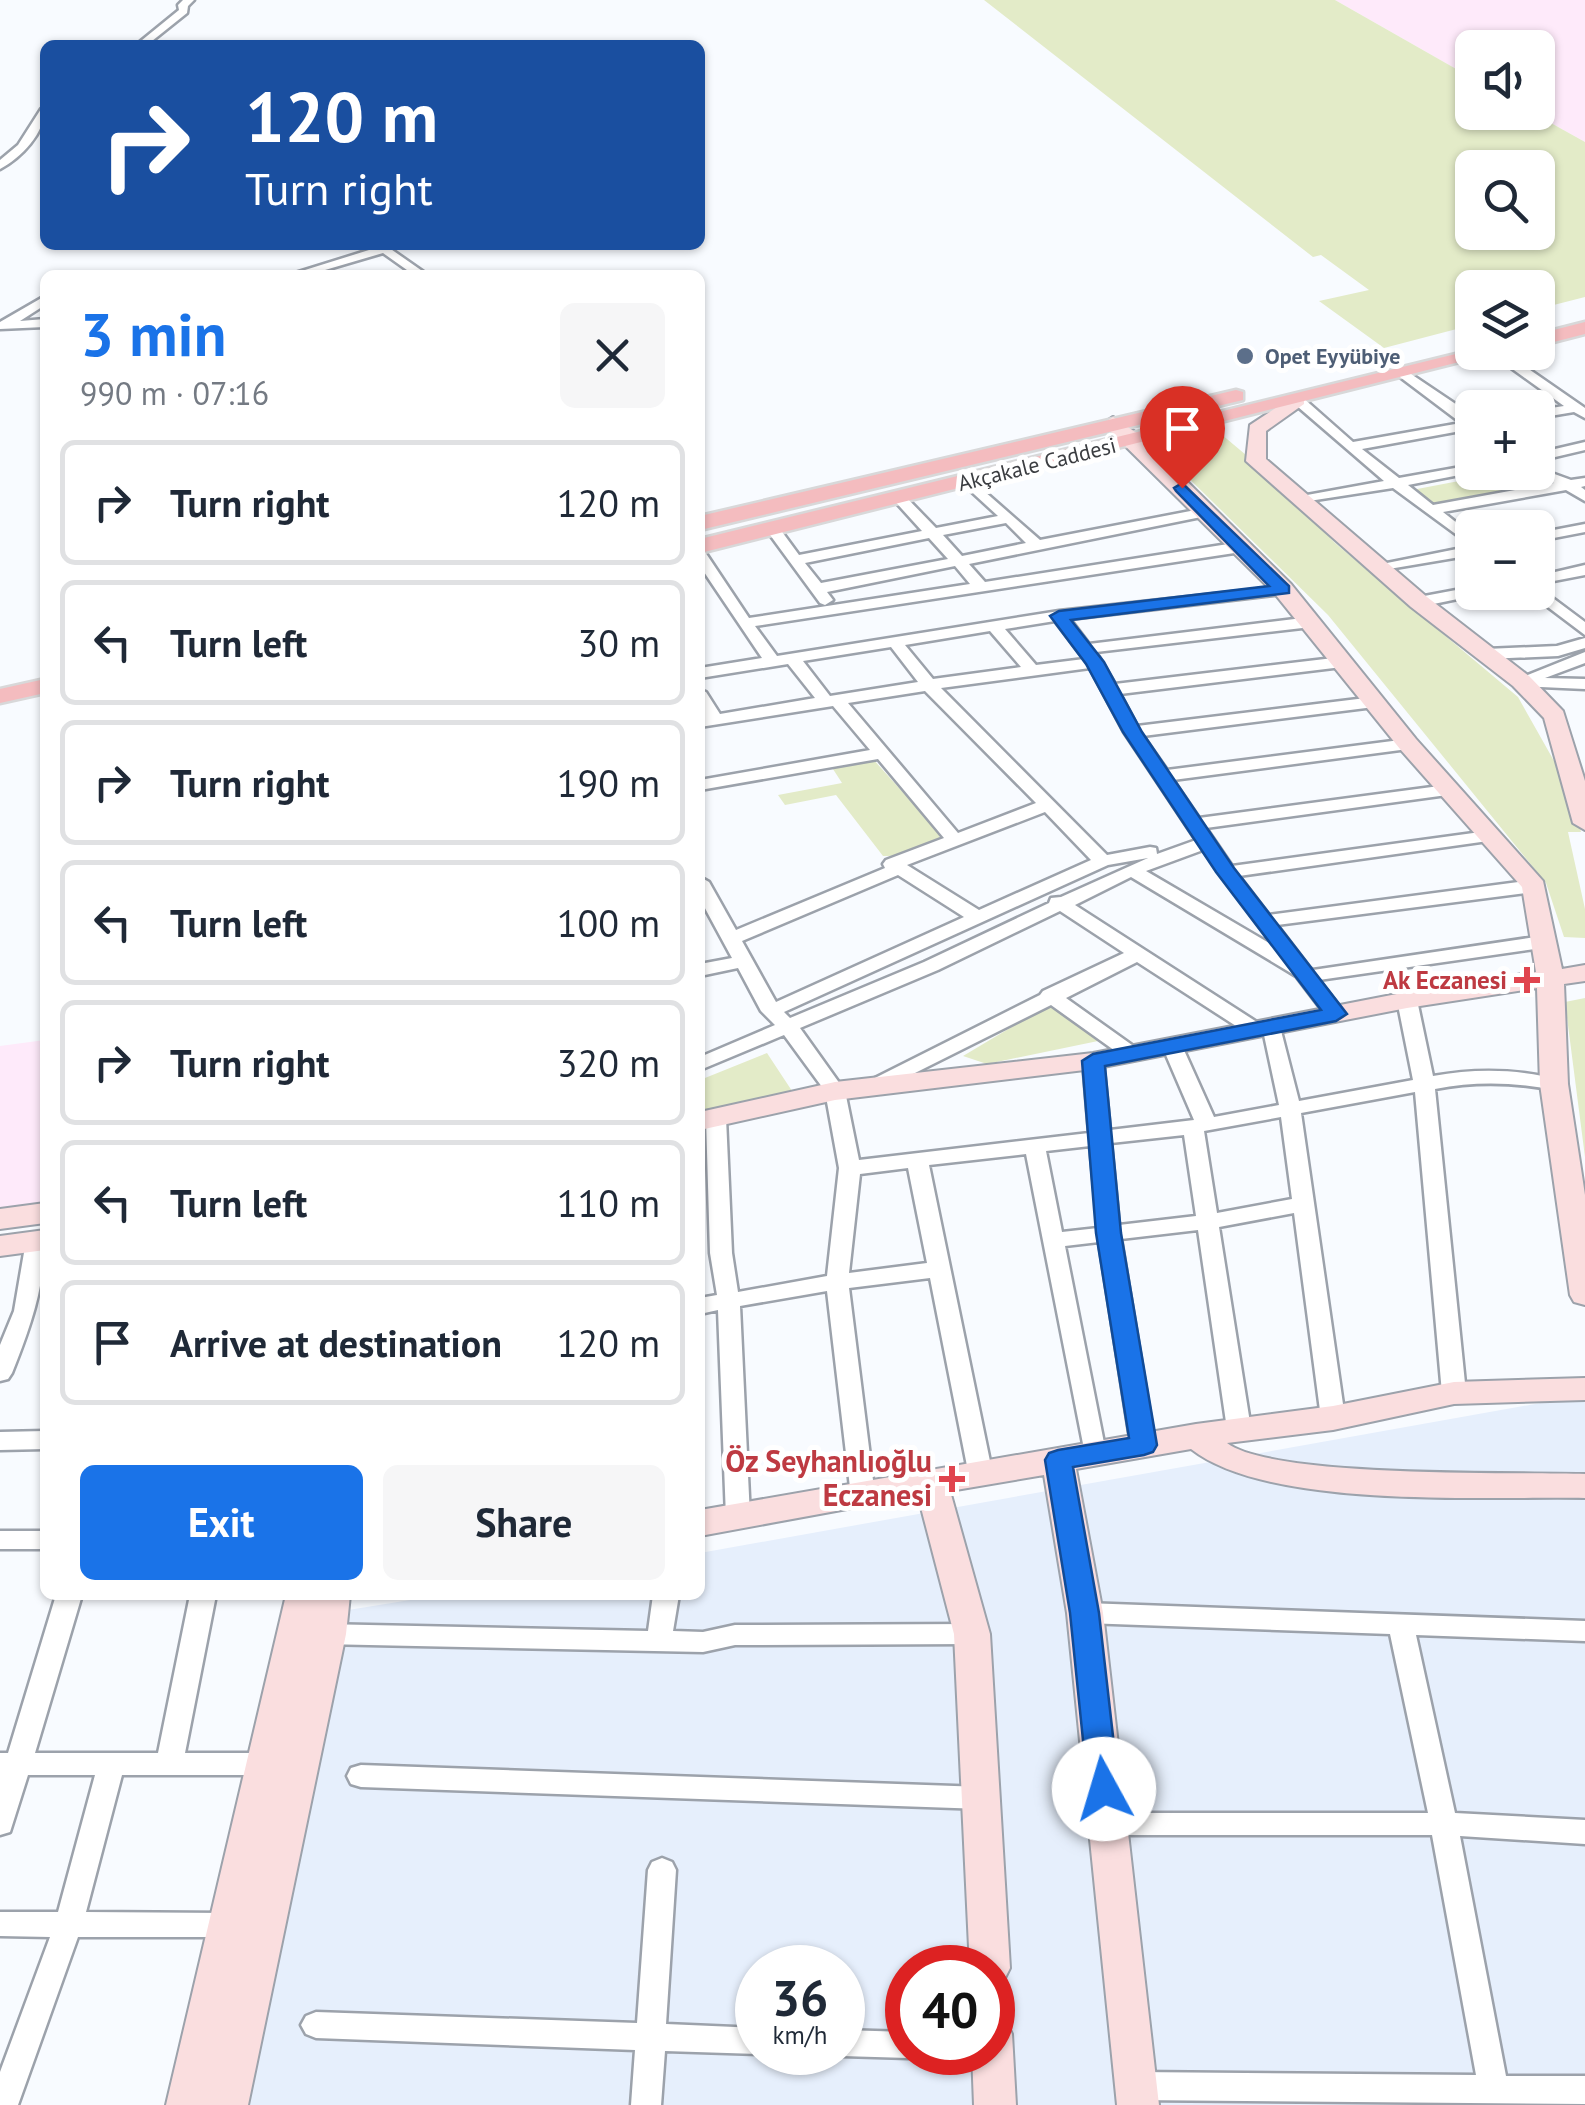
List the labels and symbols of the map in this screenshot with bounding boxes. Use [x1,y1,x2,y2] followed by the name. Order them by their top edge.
[1265,342,1401,370] place label: Opet Eyyübiye
[1234,345,1256,367] marker: Opet Eyyübiye
[1140,386,1225,489] pin
[955,431,1119,497] street label: Akçakale Caddesi
[1383,964,1507,996] place label: Ak Eczanesi
[1516,969,1538,991] marker: Ak Eczanesi
[725,1441,932,1514] place label: Öz Seyhanlıoğlu Eczanesi
[941,1468,963,1490] marker: Öz Seyhanlıoğlu Eczanesi
[1052,1737,1156,1841] position arrow
[885,1945,1015,2075] speed limit sign: 40

